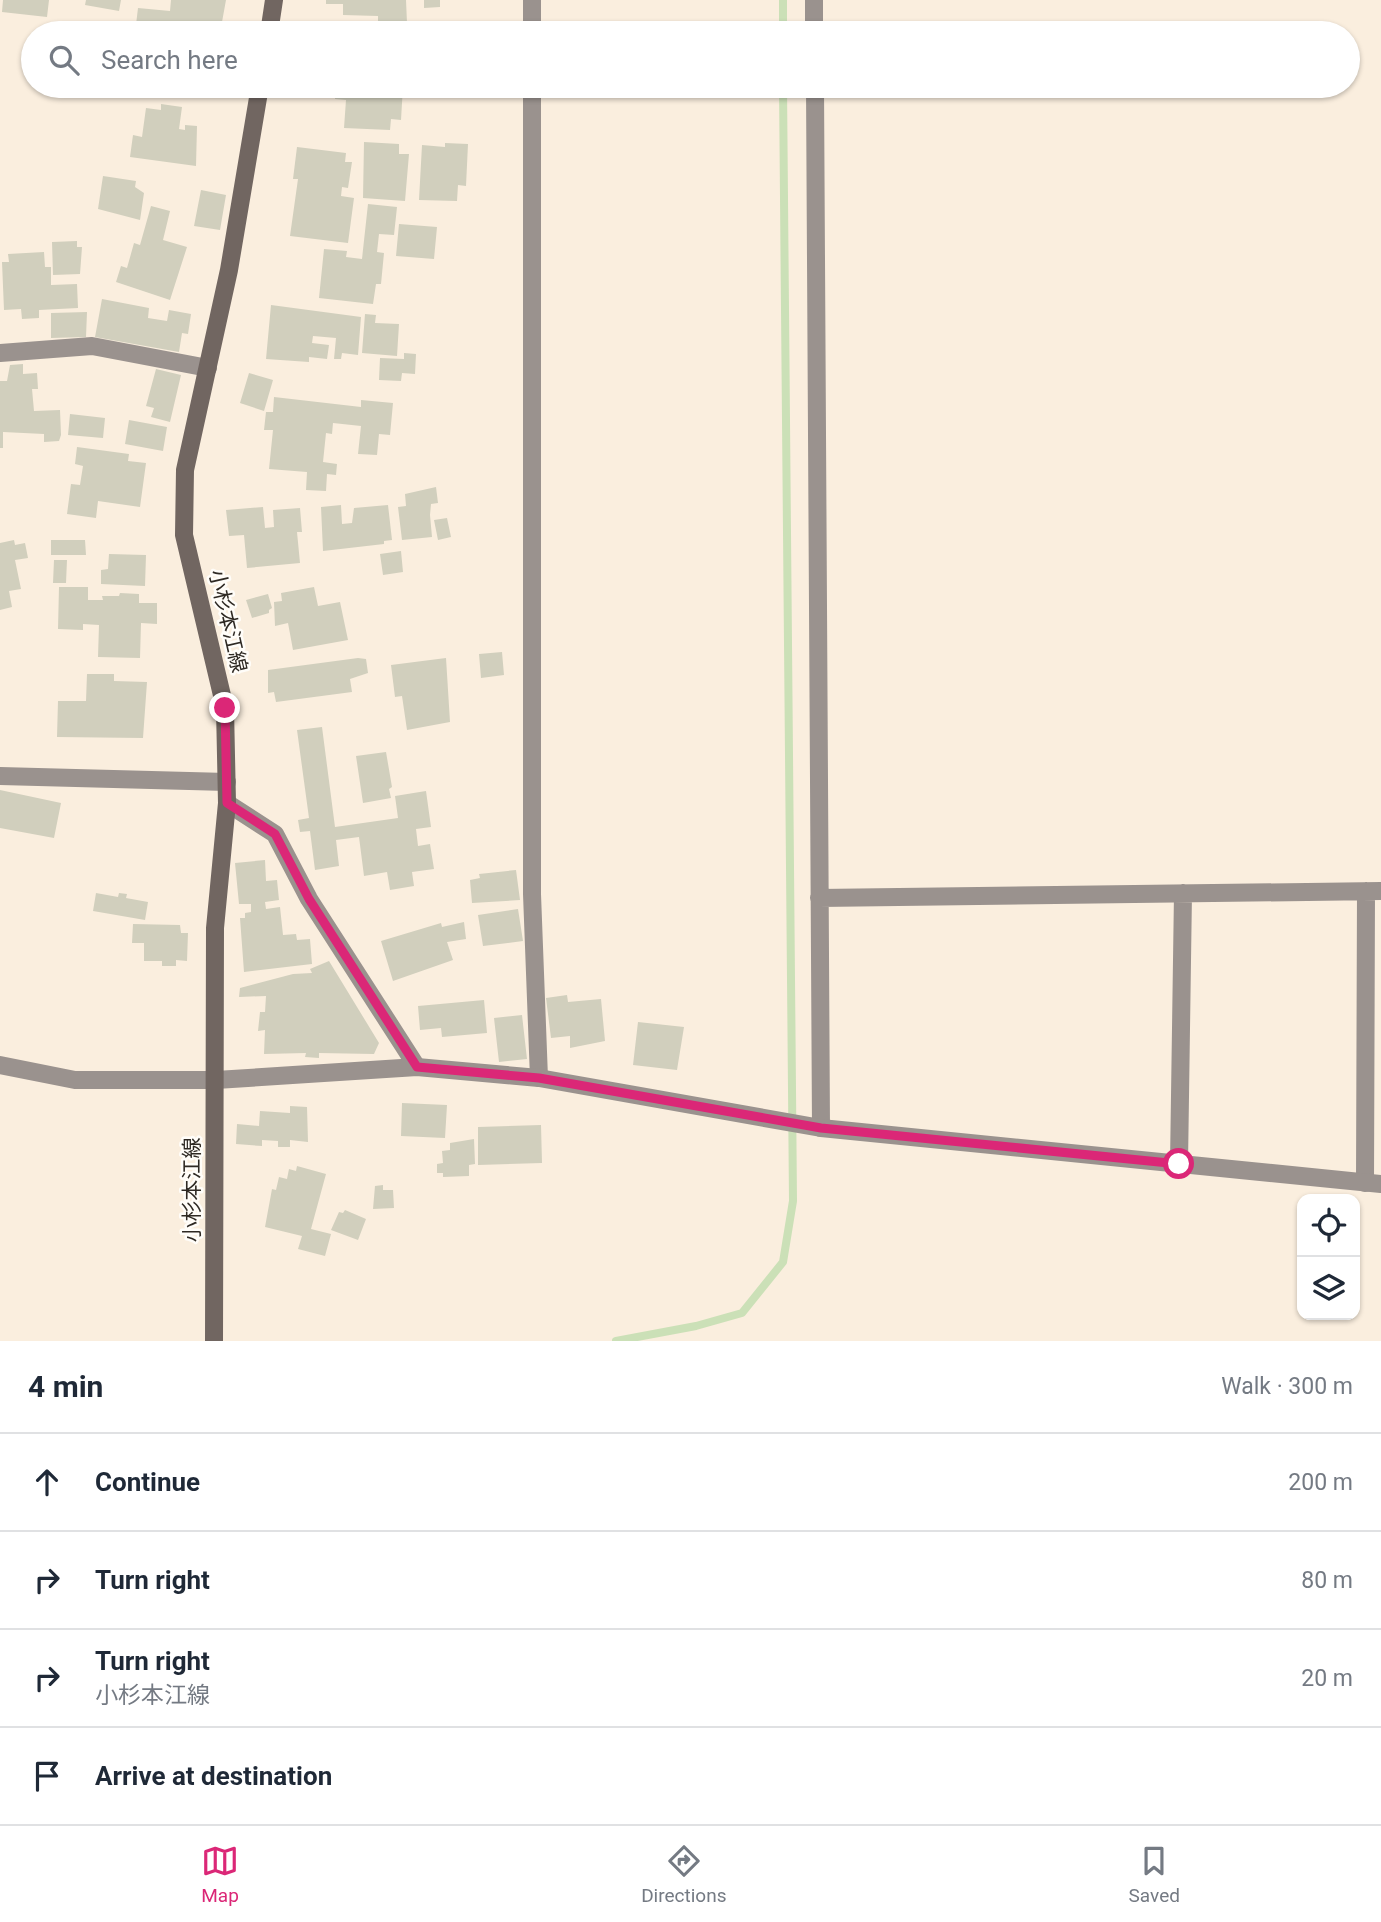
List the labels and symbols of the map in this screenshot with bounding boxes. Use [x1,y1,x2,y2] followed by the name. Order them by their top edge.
[204,567,252,675] street label: 小杉本江線
[209,692,240,723] route end
[180,1138,204,1243] street label: 小杉本江線
[1163,1148,1194,1179] route start

